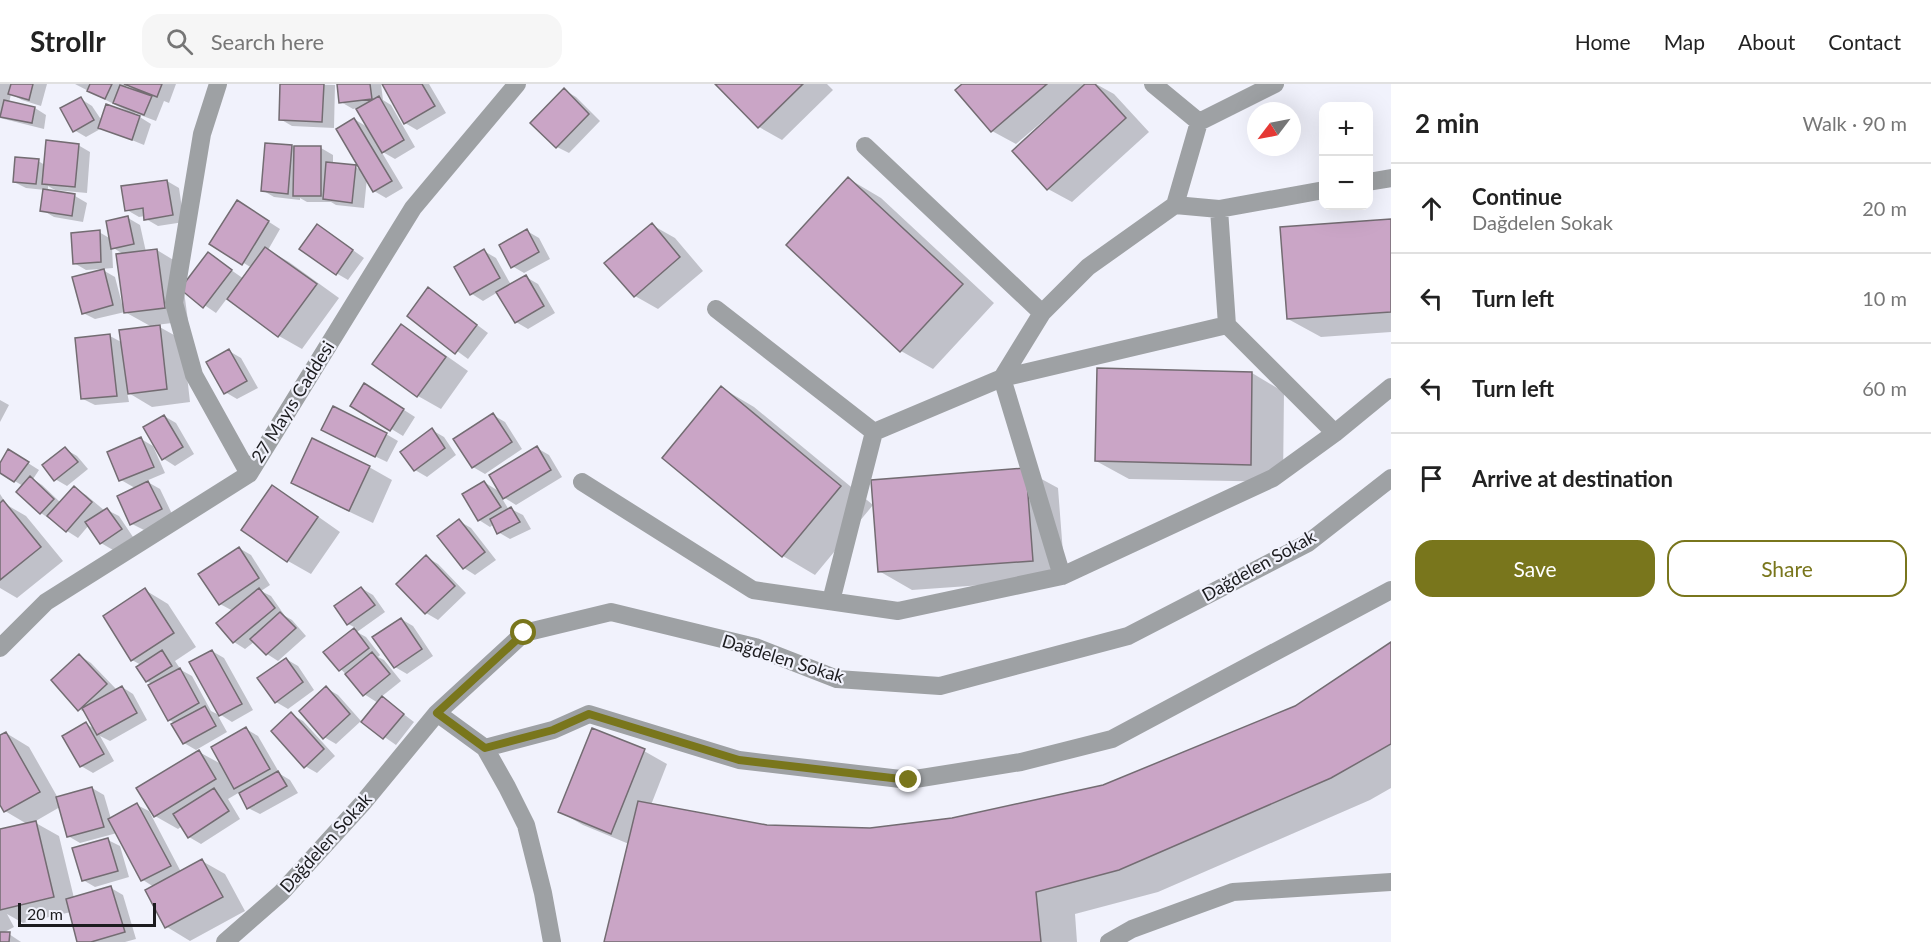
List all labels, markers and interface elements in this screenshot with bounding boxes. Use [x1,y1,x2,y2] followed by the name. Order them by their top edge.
[142,14,562,68] search box
[30,24,106,58] text: Strollr
[163,25,196,58] icon: search
[211,28,324,55] text: Search here
[1575,29,1631,54] text: Home
[1664,29,1705,54] text: Map
[1738,29,1795,54] text: About
[1828,29,1901,54] text: Contact
[1247,102,1301,156] north arrow
[1319,102,1373,210] map controls
[1319,102,1373,156] button: +
[1415,107,1479,139] text: 2 min
[1802,111,1907,135] text: Walk · 90 m
[1319,156,1373,210] button: −
[1472,183,1562,210] text: Continue
[1415,192,1448,225] icon: ahead
[1862,196,1907,220] text: 20 m
[1472,210,1613,234] text: Dağdelen Sokak
[1415,282,1448,315] icon: left
[1472,285,1554,312] text: Turn left
[1862,286,1907,310] text: 10 m
[246,337,338,466] street label: 27 Mayıs Caddesi
[1415,372,1448,405] icon: left
[1472,375,1554,402] text: Turn left
[1862,376,1907,400] text: 60 m
[1415,462,1448,495] icon: arrive
[1472,465,1673,492] text: Arrive at destination
[1198,524,1320,605] street label: Dağdelen Sokak
[1415,540,1655,597] button: Save
[1667,540,1907,597] button: Share
[510,619,536,645] route start
[719,629,848,687] street label: Dağdelen Sokak
[895,766,921,792] route end
[275,787,376,897] street label: Dağdelen Sokak
[18,900,156,928] scale bar
[27,904,63,923] text: 20 m

